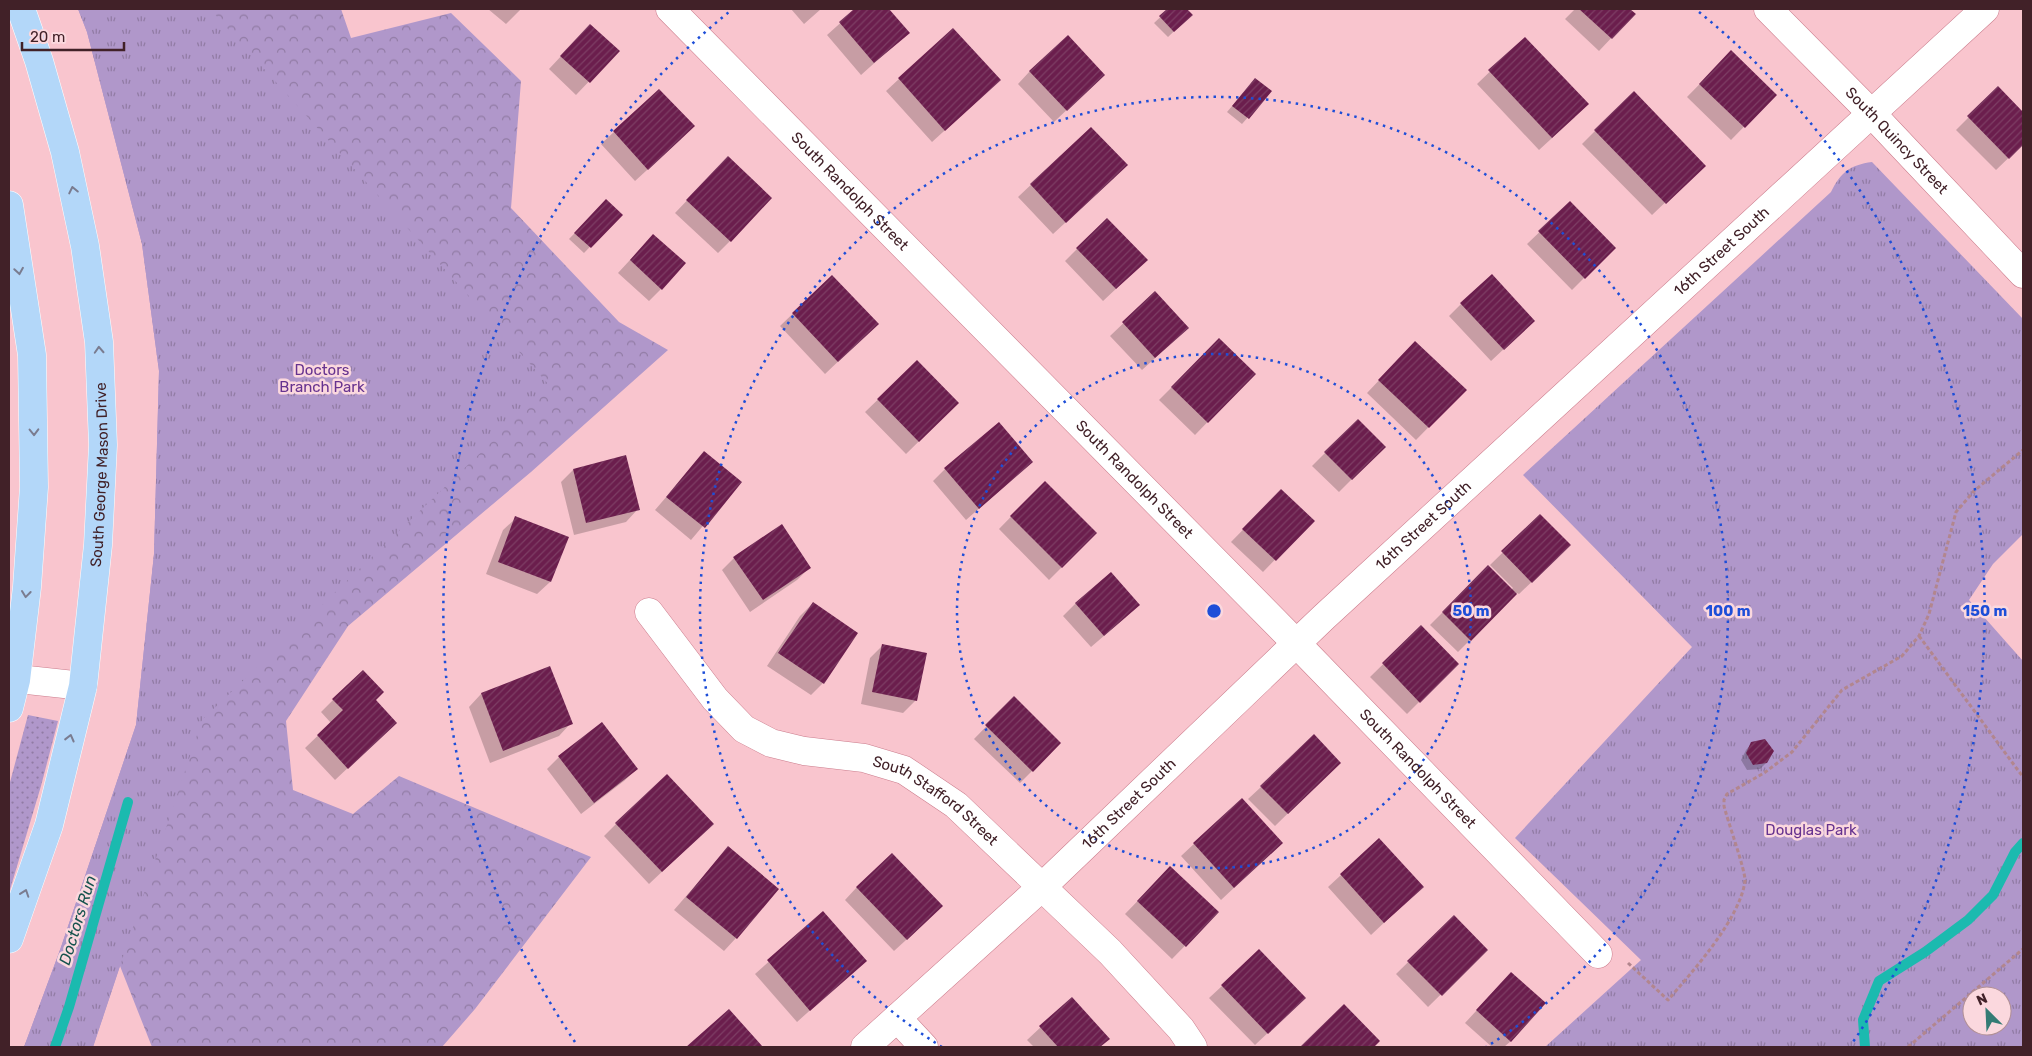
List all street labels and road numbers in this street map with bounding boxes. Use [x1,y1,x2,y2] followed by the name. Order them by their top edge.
[1842,83,1952,198] street label: South Quincy Street
[787,128,912,254] street label: South Randolph Street
[1670,203,1773,300] street label: 16th Street South
[87,382,112,568] street label: South George Mason Drive
[1072,416,1197,542] street label: South Randolph Street
[1372,477,1475,574] street label: 16th Street South
[1356,705,1480,832] street label: South Randolph Street
[871,752,1002,849] street label: South Stafford Street
[1078,755,1180,853] street label: 16th Street South

